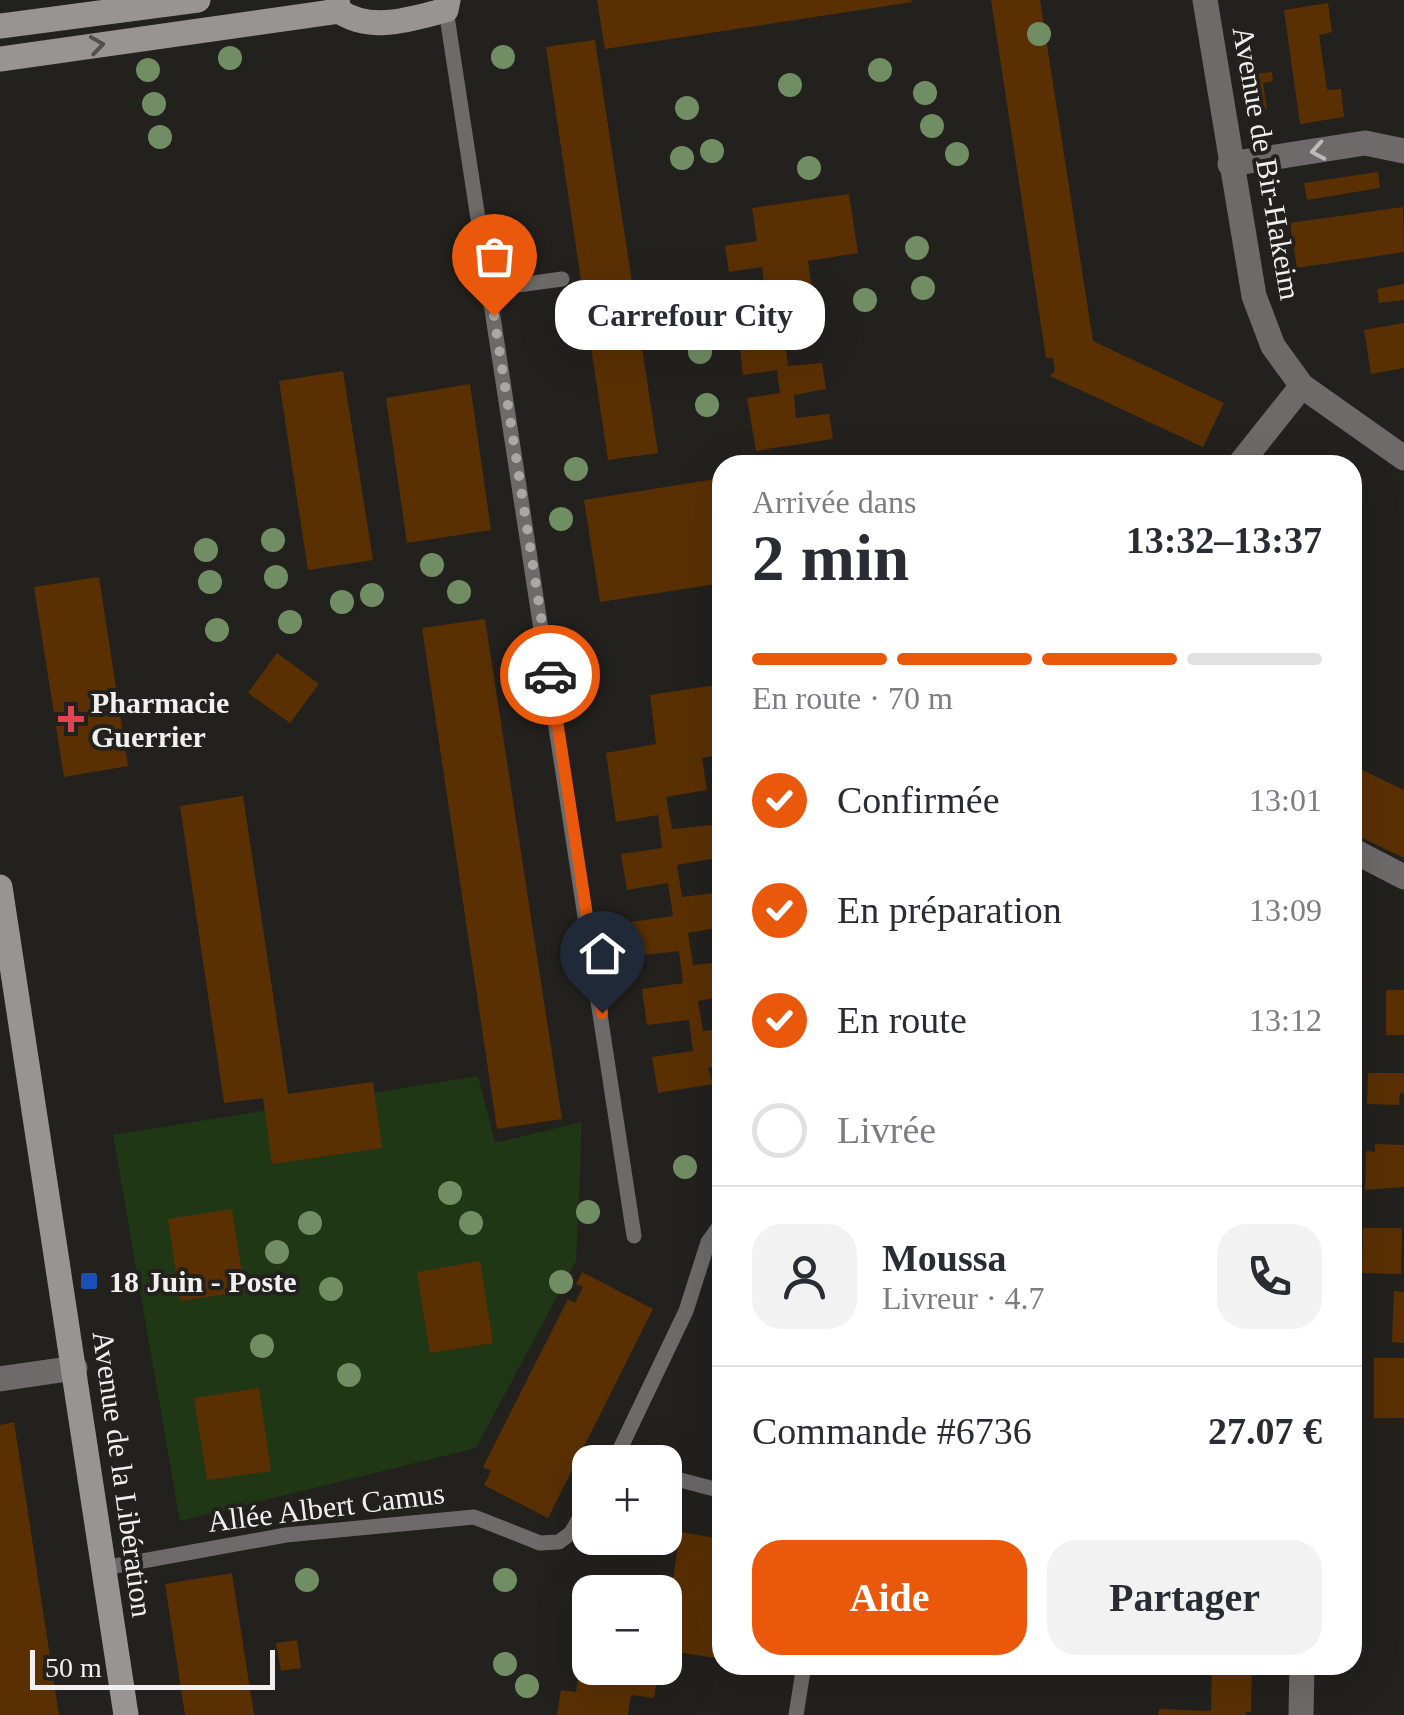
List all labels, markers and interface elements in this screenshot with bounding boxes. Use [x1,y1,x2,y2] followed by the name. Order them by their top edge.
[1227,24,1307,302] street label: Avenue de Bir-Hakeim
[88,36,105,57] one-way arrow
[1309,140,1326,161] one-way arrow
[452,214,537,317] pin
[467,229,522,284] icon: bag
[554,281,824,351] callout: Carrefour City
[587,297,793,333] text: Carrefour City
[752,484,916,520] text: Arrivée dans
[1126,519,1322,561] text: 13:32–13:37
[752,522,909,594] text: 2 min
[500,625,600,725] courier
[523,648,578,703] icon: car
[752,680,953,716] text: En route · 70 m
[91,686,229,753] place label: Pharmacie Guerrier
[60,708,82,730] marker: Pharmacie Guerrier
[752,773,807,828] icon: check
[837,779,1000,821] text: Confirmée
[1249,782,1322,818] text: 13:01
[752,883,807,938] icon: check
[837,889,1062,931] text: En préparation
[1249,892,1322,928] text: 13:09
[560,911,645,1014] pin
[575,926,630,981] icon: home
[752,993,807,1048] icon: check
[837,999,967,1041] text: En route
[1249,1002,1322,1038] text: 13:12
[837,1109,936,1151] text: Livrée
[752,1224,857,1329] button: person
[1217,1224,1322,1329] button: phone
[882,1237,1007,1279] text: Moussa
[109,1265,297,1298] place label: 18 Juin - Poste
[78,1270,100,1292] marker: 18 Juin - Poste
[882,1280,1045,1316] text: Livreur · 4.7
[87,1329,159,1619] street label: Avenue de la Libération
[752,1410,1032,1452] text: Commande #6736
[1208,1410,1322,1452] text: 27.07 €
[572,1445,682,1685] map controls
[572,1445,682,1555] button: +
[206,1476,446,1538] street label: Allée Albert Camus
[752,1540,1027,1655] button: Aide
[1047,1540,1322,1655] button: Partager
[572,1575,682,1685] button: −
[30,1645,275,1690] scale bar
[45,1652,102,1683] text: 50 m

